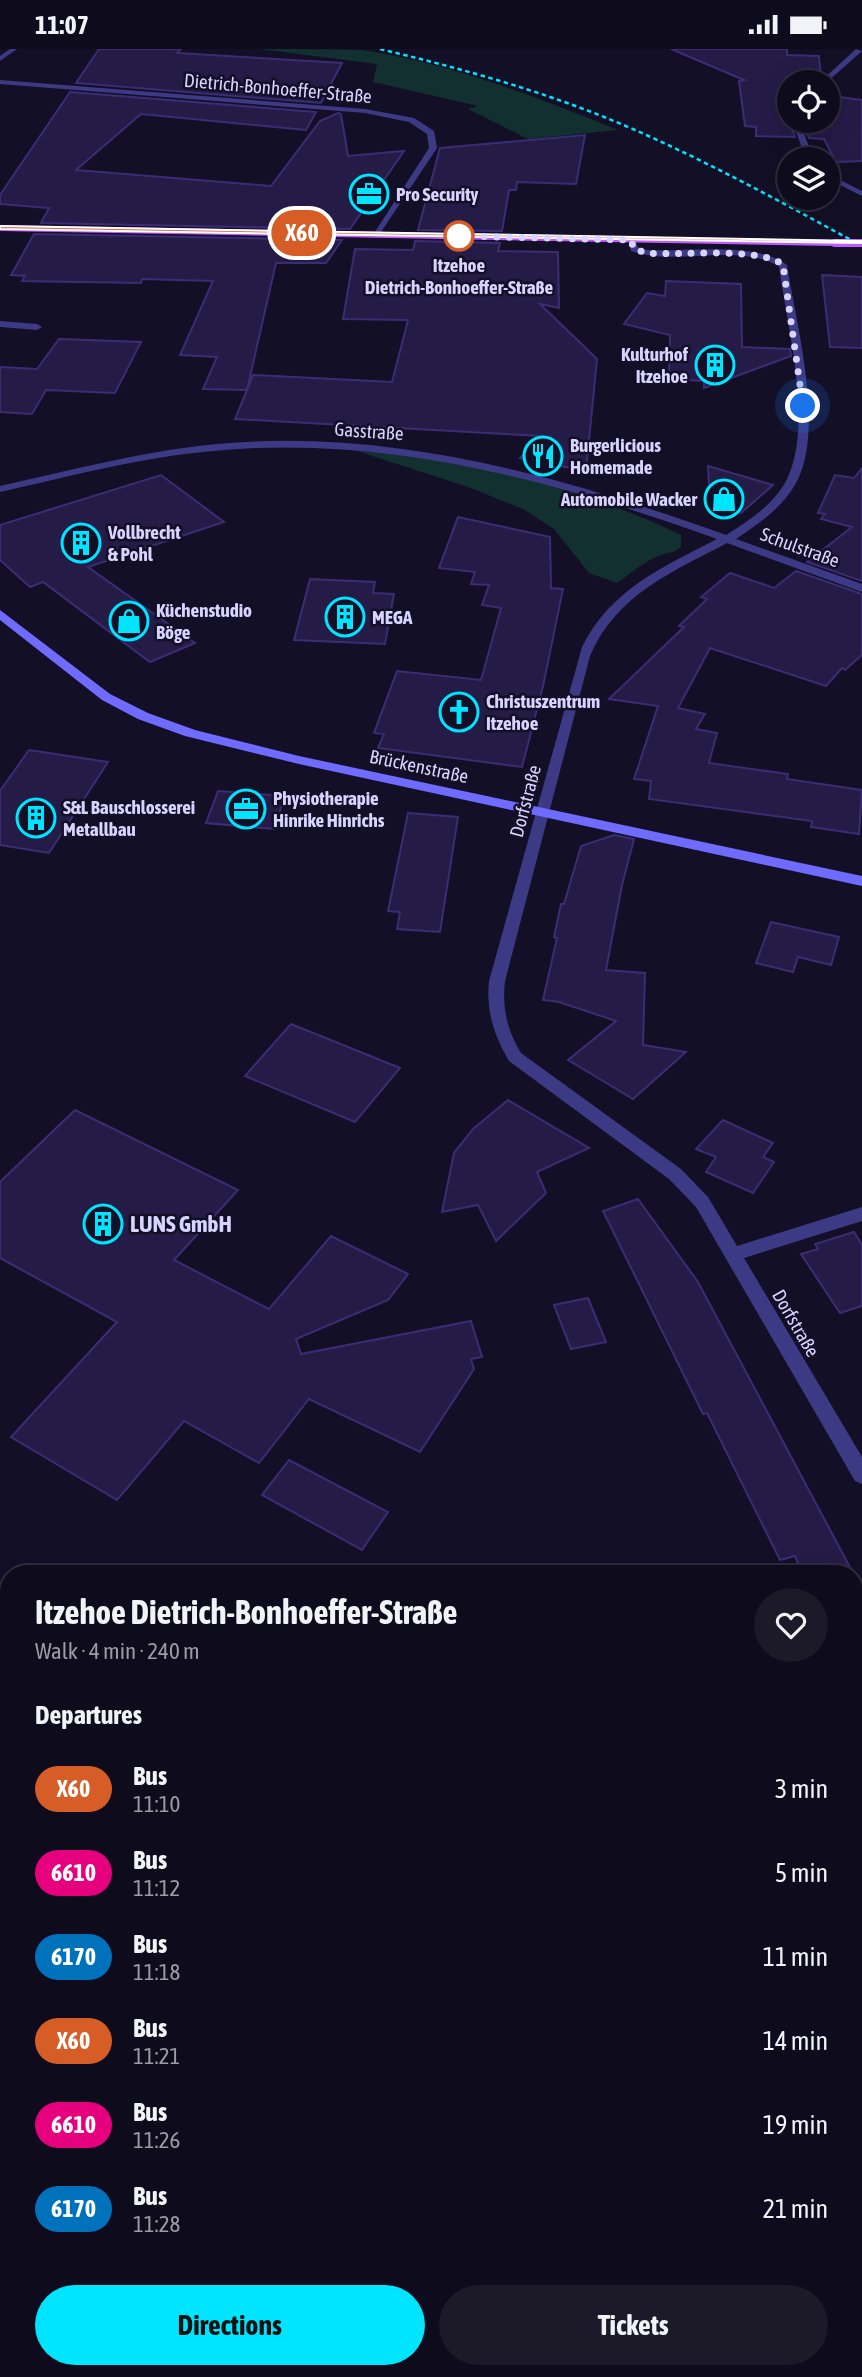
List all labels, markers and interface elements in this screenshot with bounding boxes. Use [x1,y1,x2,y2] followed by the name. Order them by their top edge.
[35,10,89,40] text: 11:07
[183,69,373,107] street label: Dietrich-Bonhoeffer-Straße
[777,70,840,210] map controls
[777,70,840,133] button: locate
[777,147,840,210] button: layers
[348,173,390,215] office icon: Pro Security
[396,183,479,205] place label: Pro Security
[262,210,342,256] line badge: X60
[285,219,319,246] text: X60
[444,221,474,251] marker: Itzehoe Dietrich-Bonhoeffer-Straße
[365,254,554,298] place label: Itzehoe Dietrich-Bonhoeffer-Straße
[621,343,689,387] place label: Kulturhof Itzehoe
[694,344,736,386] building icon: Kulturhof Itzehoe
[785,388,820,423] your location
[334,418,404,444] street label: Gasstraße
[570,434,661,478] place label: Burgerlicious Homemade
[522,435,564,477] restaurant icon: Burgerlicious Homemade
[703,478,745,520] shop icon: Automobile Wacker
[560,488,697,510] place label: Automobile Wacker
[107,521,181,565] place label: Vollbrecht & Pohl
[60,522,102,564] building icon: Vollbrecht & Pohl
[758,523,842,571] street label: Schulstraße
[324,596,366,638] building icon: MEGA
[156,599,252,643] place label: Küchenstudio Böge
[108,600,150,642] shop icon: Küchenstudio Böge
[372,606,413,628] place label: MEGA
[486,690,600,734] place label: Christuszentrum Itzehoe
[438,691,480,733] church icon: Christuszentrum Itzehoe
[368,745,470,787] street label: Brückenstraße
[505,762,545,840] street label: Dorfstraße
[273,787,385,831] place label: Physiotherapie Hinrike Hinrichs
[225,788,267,830] office icon: Physiotherapie Hinrike Hinrichs
[63,796,195,840] place label: S&L Bauschlosserei Metallbau
[15,797,57,839] building icon: S&L Bauschlosserei Metallbau
[82,1203,124,1245] building icon: LUNS GmbH
[130,1211,232,1237] place label: LUNS GmbH
[768,1285,824,1361] street label: Dorfstraße
[754,1588,828,1662] button: heart
[35,1593,458,1631] text: Itzehoe Dietrich-Bonhoeffer-Straße
[35,1638,199,1664] text: Walk · 4 min · 240 m
[35,1700,142,1730] text: Departures
[133,1761,167,1791] text: Bus
[775,1774,828,1804] text: 3 min
[57,1775,90,1802] text: X60
[133,1791,180,1817] text: 11:10
[133,1845,167,1875] text: Bus
[775,1858,828,1888] text: 5 min
[51,1859,96,1886] text: 6610
[133,1875,180,1901] text: 11:12
[133,1929,167,1959] text: Bus
[763,1942,828,1972] text: 11 min
[51,1943,96,1970] text: 6170
[133,1959,180,1985] text: 11:18
[133,2013,167,2043] text: Bus
[763,2026,828,2056] text: 14 min
[57,2027,90,2054] text: X60
[133,2043,180,2069] text: 11:21
[133,2097,167,2127] text: Bus
[763,2110,828,2140] text: 19 min
[51,2111,96,2138] text: 6610
[133,2127,180,2153] text: 11:26
[133,2181,167,2211] text: Bus
[763,2194,828,2224] text: 21 min
[51,2195,96,2222] text: 6170
[133,2211,180,2237] text: 11:28
[35,2285,425,2365] button: Directions
[439,2285,828,2365] button: Tickets

